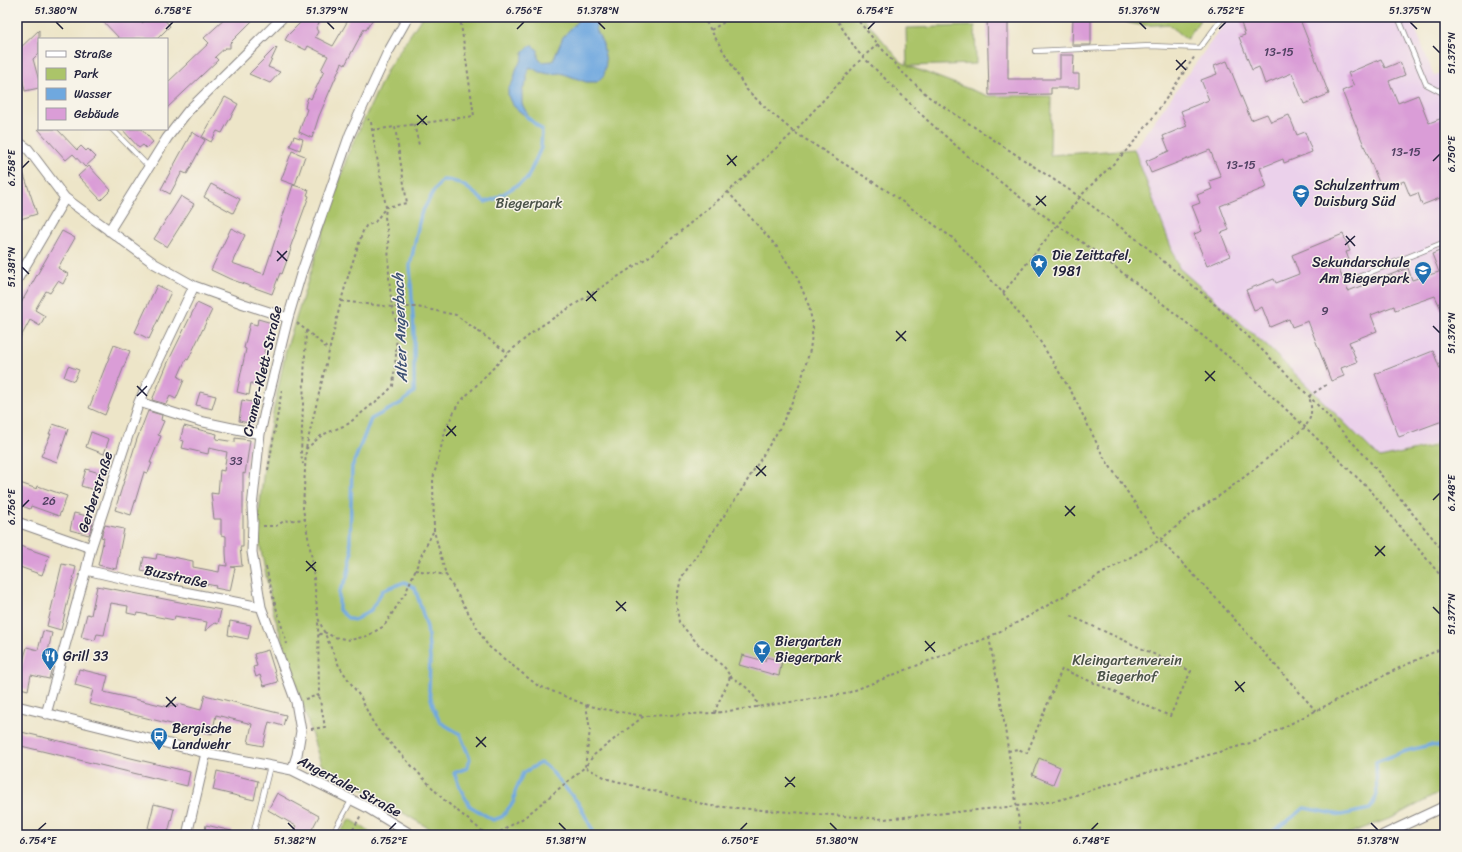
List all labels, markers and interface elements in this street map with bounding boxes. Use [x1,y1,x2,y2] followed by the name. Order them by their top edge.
[35,2,77,20] text: 51.380°N
[155,2,193,20] text: 6.758°E
[306,2,348,20] text: 51.379°N
[506,2,543,20] text: 6.756°E
[577,2,619,20] text: 51.378°N
[857,2,895,20] text: 6.754°E
[1118,2,1160,20] text: 51.376°N
[1208,2,1246,20] text: 6.752°E
[1389,2,1431,20] text: 51.375°N
[1443,32,1461,74] text: 51.375°N
[38,38,168,130] legend
[1264,41,1294,63] house number: 13-15
[74,43,112,65] text: Straße
[74,63,99,85] text: Park
[74,83,112,105] text: Wasser
[74,103,119,125] text: Gebäude
[1443,134,1461,172] text: 6.750°E
[1391,141,1421,163] house number: 13-15
[3,148,21,186] text: 6.758°E
[1226,154,1256,176] house number: 13-15
[1314,173,1400,214] place label: Schulzentrum Duisburg Süd
[1291,183,1311,208] school or university icon: Schulzentrum Duisburg Süd
[495,191,563,216] park label: Biegerpark
[1052,243,1132,284] place label: Die Zeittafel, 1981
[3,247,21,287] text: 51.381°N
[1312,250,1410,291] place label: Sekundarschule Am Biegerpark
[1029,253,1049,278] place icon: Die Zeittafel, 1981
[1413,260,1433,285] school or university icon: Sekundarschule Am Biegerpark
[385,272,415,384] water label: Alter Angerbach
[1321,300,1329,322] house number: 9
[235,303,290,439] street label: Cramer-Klett-Straße
[1443,312,1461,354] text: 51.376°N
[71,448,120,536] street label: Gerberstraße
[229,450,243,472] house number: 33
[1443,473,1461,511] text: 6.748°E
[3,488,21,525] text: 6.756°E
[42,490,56,512] house number: 26
[142,558,210,595] street label: Buzstraße
[1443,593,1461,635] text: 51.377°N
[775,629,843,670] place label: Biergarten Biegerpark
[752,639,772,664] bar icon: Biergarten Biegerpark
[63,644,109,669] place label: Grill 33
[40,646,60,671] restaurant icon: Grill 33
[1072,648,1182,689] park label: Kleingartenverein Biegerhof
[172,716,232,757] place label: Bergische Landwehr
[149,726,169,751] bus stop icon: Bergische Landwehr
[292,748,406,824] street label: Angertaler Straße
[20,832,58,850] text: 6.754°E
[274,832,316,850] text: 51.382°N
[371,832,409,850] text: 6.752°E
[546,832,586,850] text: 51.381°N
[722,832,760,850] text: 6.750°E
[816,832,858,850] text: 51.380°N
[1073,832,1111,850] text: 6.748°E
[1357,832,1399,850] text: 51.378°N

